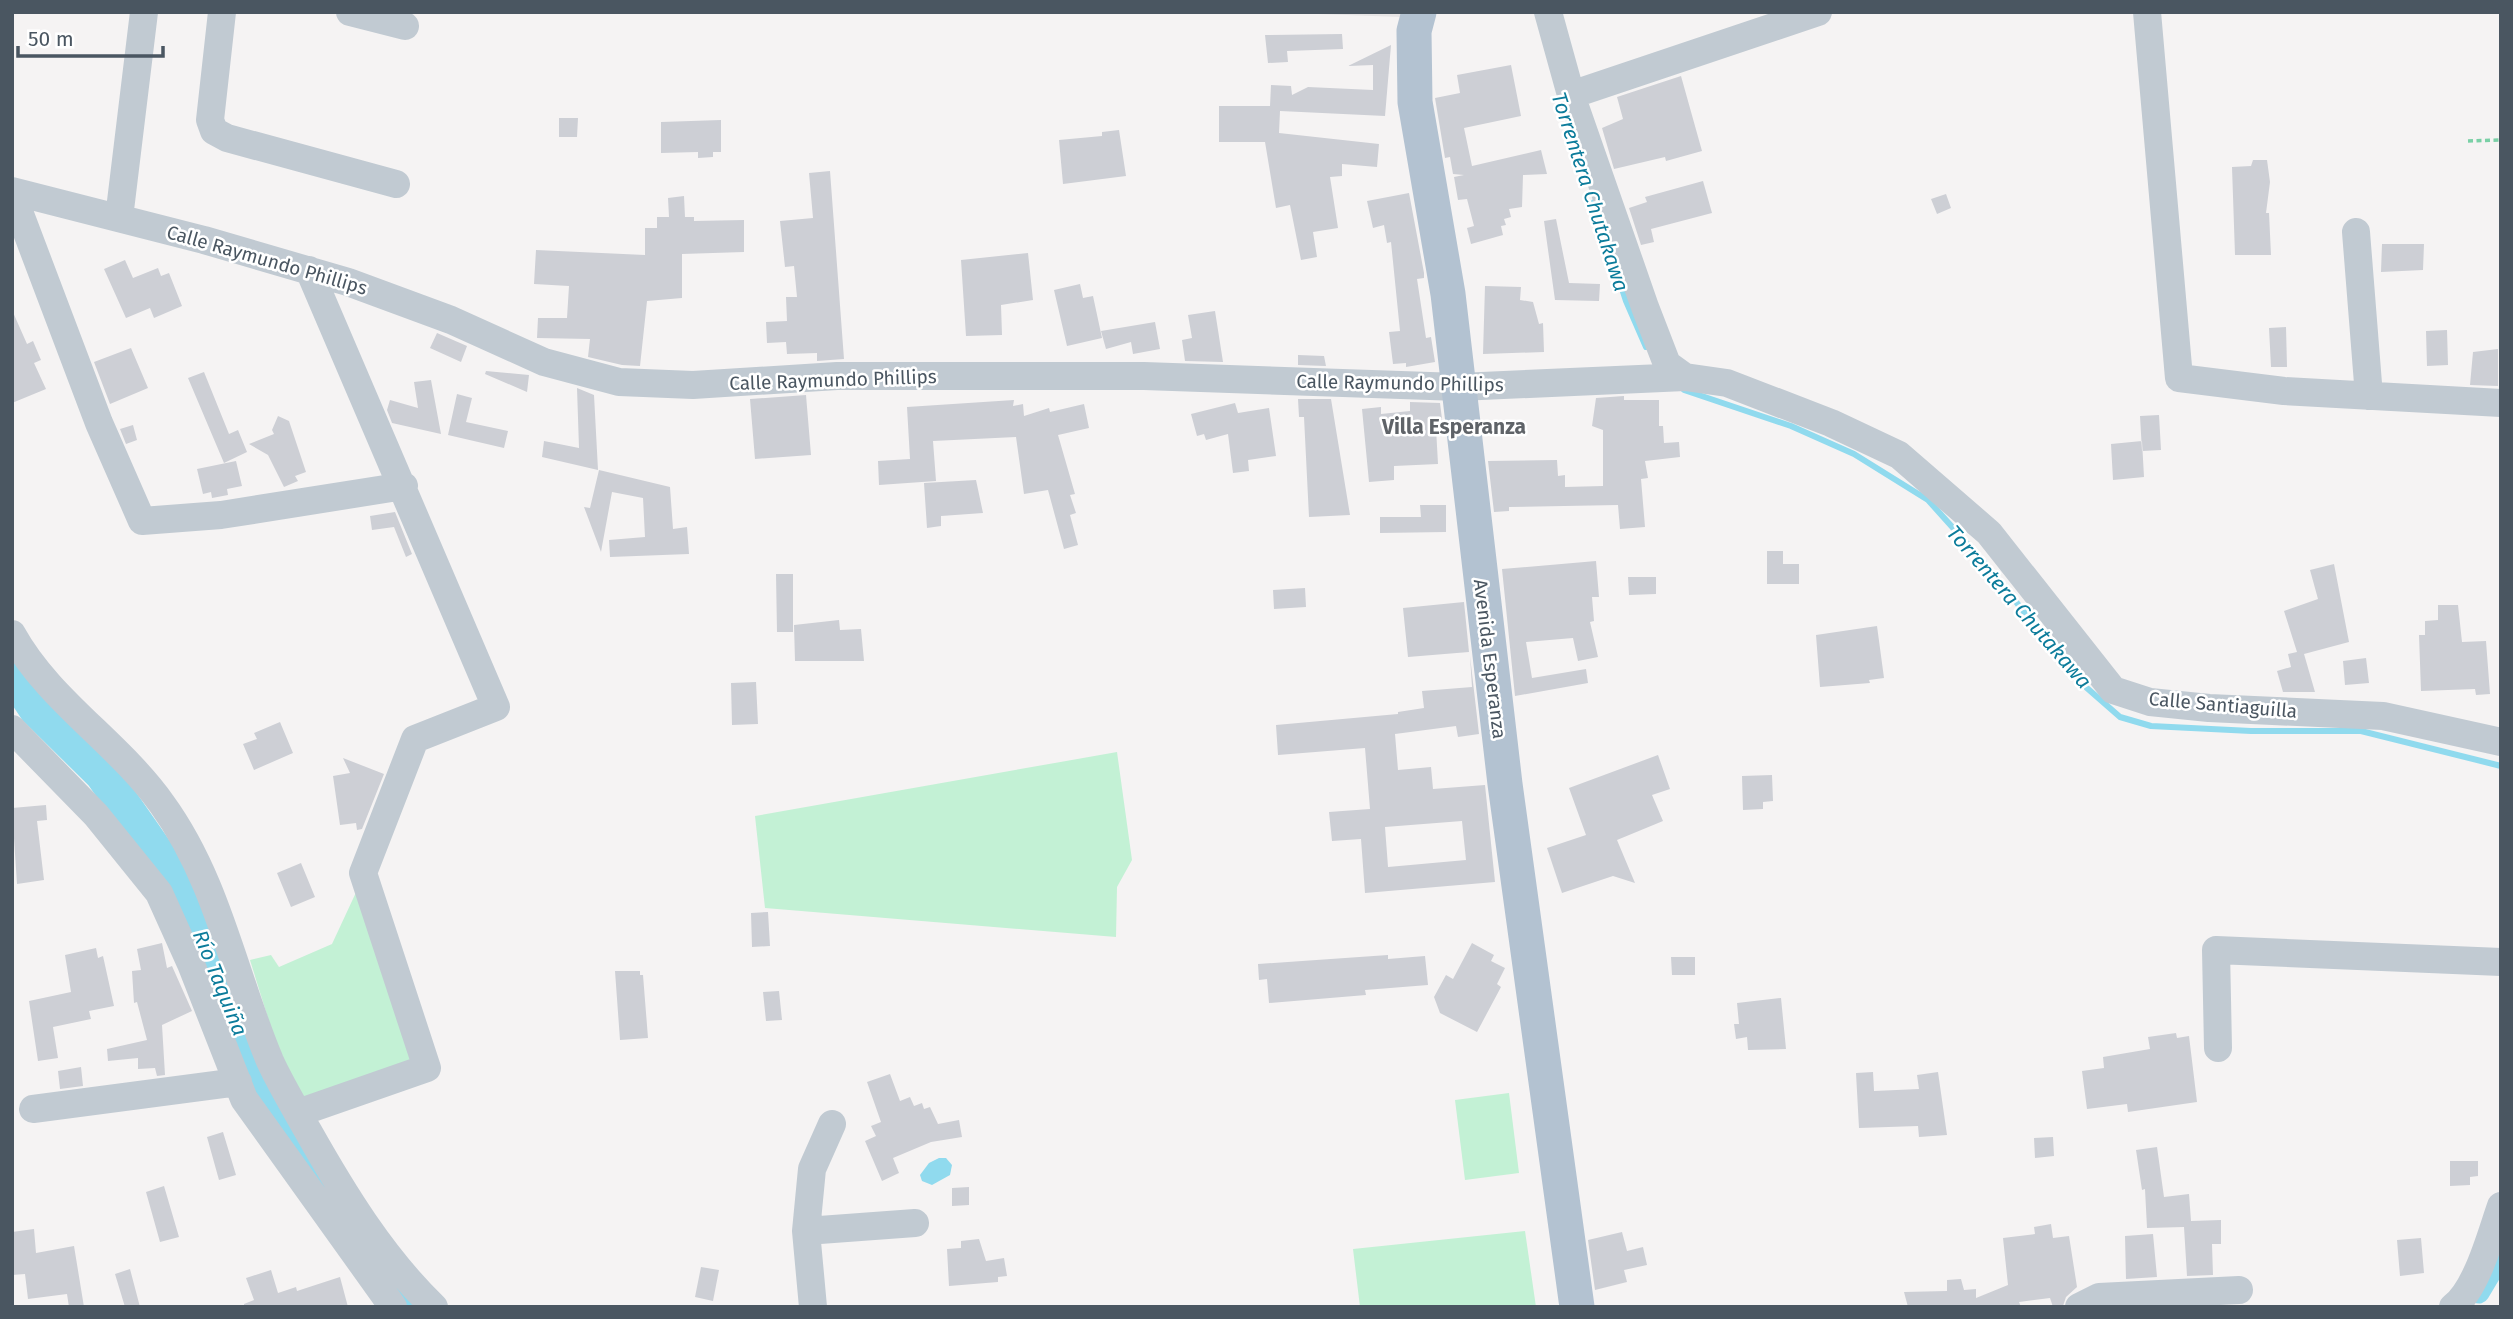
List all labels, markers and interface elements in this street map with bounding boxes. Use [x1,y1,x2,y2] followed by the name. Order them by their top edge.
[18,14,163,58] scale bar
[28,26,74,52] text: 50 m
[1546,89,1634,295] water label: Torrentera Chutakawa
[164,220,370,300] street label: Calle Raymundo Phillips
[729,365,937,395] street label: Calle Raymundo Phillips
[1296,370,1504,396] street label: Calle Raymundo Phillips
[1381,414,1526,440] district label: Villa Esperanza
[1941,520,2097,694] water label: Torrentera Chutakawa
[1469,578,1511,740] street label: Avenida Esperanza
[2148,687,2298,723] street label: Calle Santiaguilla
[187,926,253,1040] water label: Río Taquiña

